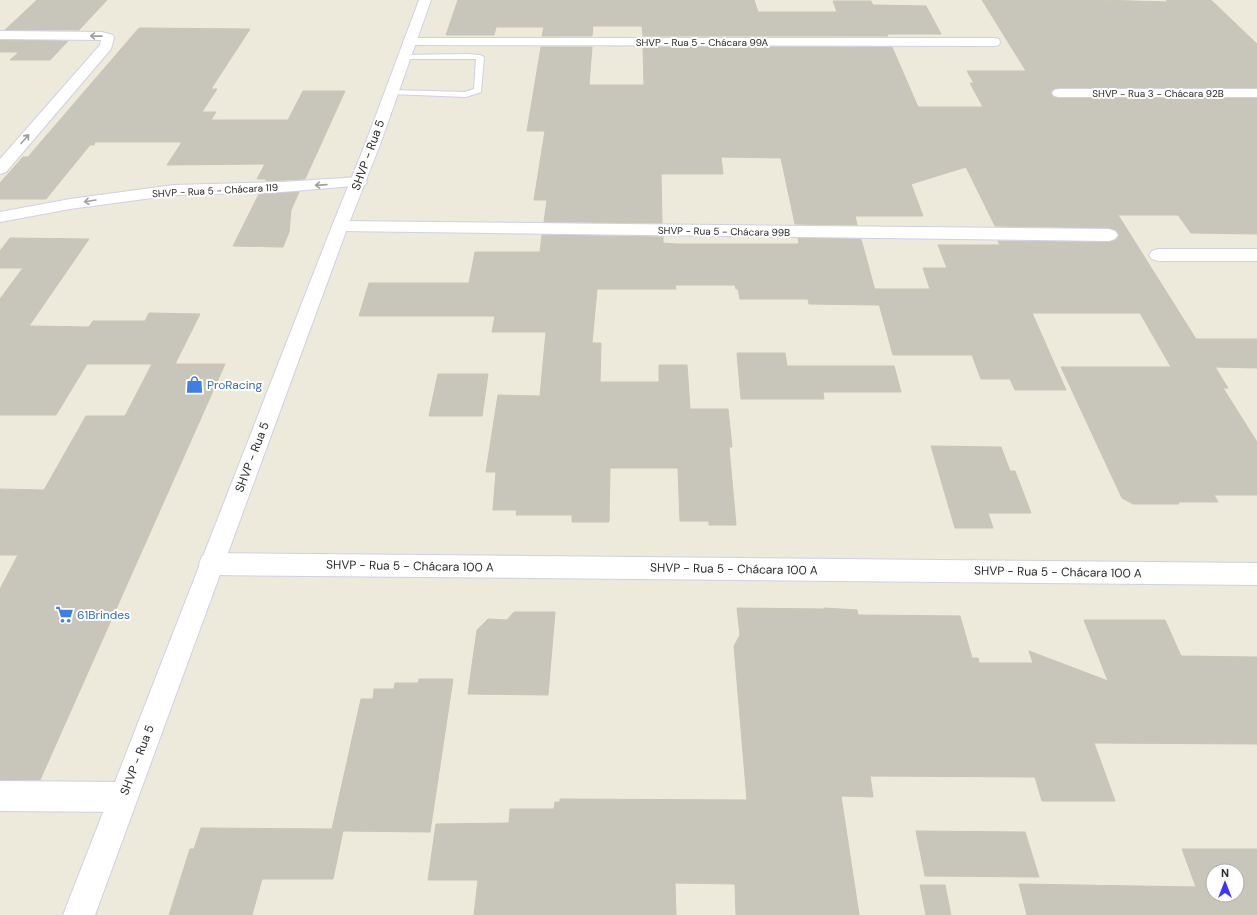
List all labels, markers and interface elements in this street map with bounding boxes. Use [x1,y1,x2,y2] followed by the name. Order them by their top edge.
[90,33,103,40] one-way arrow
[636,36,769,49] street label: SHVP - Rua 5 - Chácara 99A
[1092,87,1224,100] street label: SHVP - Rua 3 - Chácara 92B
[348,117,388,193] street label: SHVP - Rua 5
[21,134,30,144] one-way arrow
[152,181,278,200] street label: SHVP - Rua 5 - Chácara 119
[315,181,328,188] one-way arrow
[84,197,97,205] one-way arrow
[658,224,790,239] street label: SHVP - Rua 5 - Chácara 99B
[184,375,204,395] shop icon: ProRacing
[207,377,262,393] place label: ProRacing
[231,420,273,494] street label: SHVP - Rua 5
[326,557,494,575] street label: SHVP - Rua 5 - Chácara 100 A
[650,560,818,578] street label: SHVP - Rua 5 - Chácara 100 A
[974,563,1142,581] street label: SHVP - Rua 5 - Chácara 100 A
[54,605,74,625] supermarket icon: 61Brindes
[77,607,130,623] place label: 61Brindes
[116,723,158,797] street label: SHVP - Rua 5
[1205,863,1245,903] north arrow
[1221,866,1229,880] text: N

